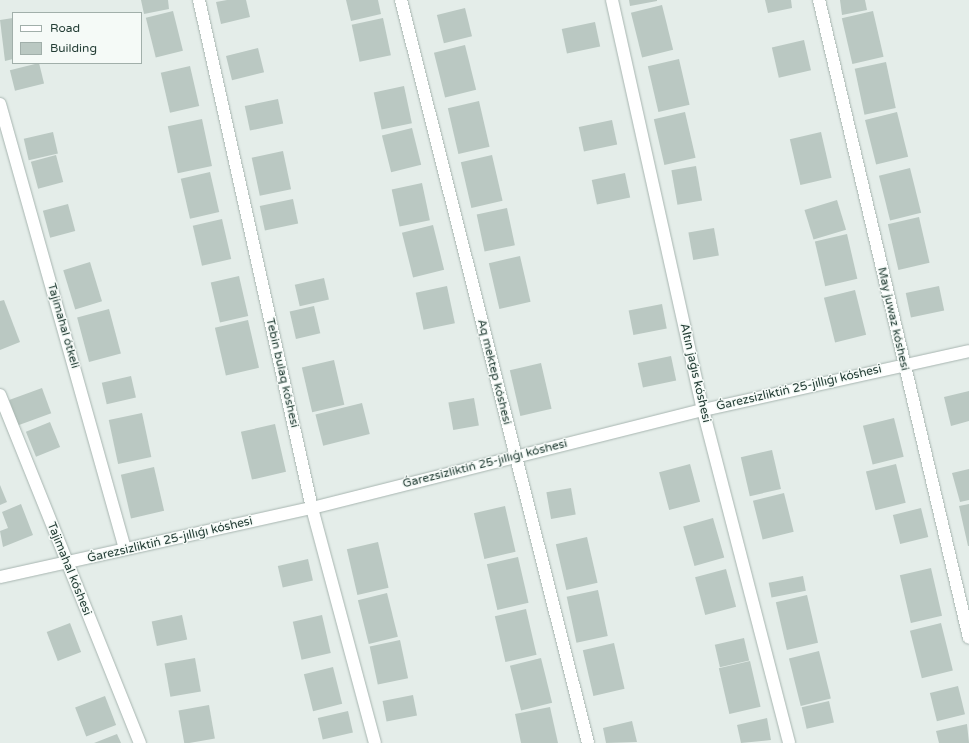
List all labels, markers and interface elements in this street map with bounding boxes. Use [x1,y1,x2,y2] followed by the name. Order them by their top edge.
[12,12,142,64] legend
[50,21,80,35] text: Road
[50,41,97,55] text: Building
[874,266,912,372] street label: May juwaz kóshesi
[44,282,82,370] street label: Tajimahal ótkeli
[262,317,302,429] street label: Tebin bulaq kóshesi
[474,318,514,426] street label: Aq mektep kóshesi
[677,322,713,424] street label: Altın jaǵıs kóshesi
[715,362,883,414] street label: Ǵarezsizliktiń 25-jıllıǵı kóshesi
[401,437,569,491] street label: Ǵarezsizliktiń 25-jıllıǵı kóshesi
[86,514,254,566] street label: Ǵarezsizliktiń 25-jıllıǵı kóshesi
[44,520,94,618] street label: Tajimahal kóshesi

